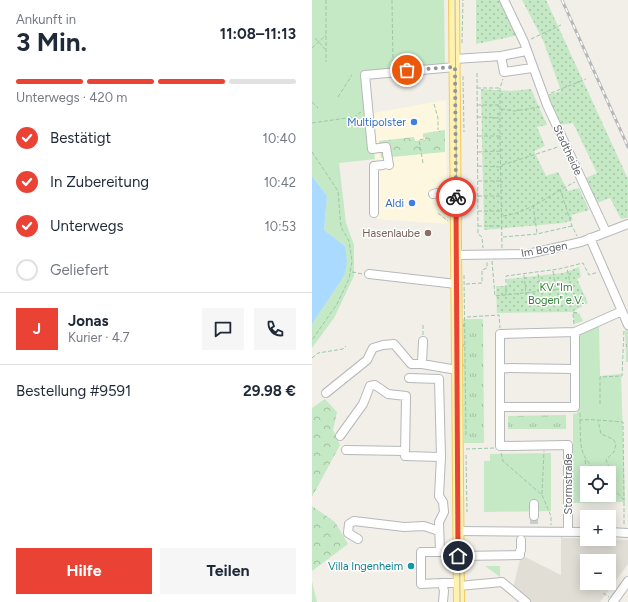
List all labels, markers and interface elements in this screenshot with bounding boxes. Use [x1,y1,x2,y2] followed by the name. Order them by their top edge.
[16,12,76,27] text: Ankunft in
[220,25,296,43] text: 11:08–11:13
[16,26,87,58] text: 3 Min.
[390,53,424,87] pin
[396,59,418,81] icon: bag
[16,90,127,105] text: Unterwegs · 420 m
[347,116,406,129] place label: Multipolster
[409,117,419,127] marker: Multipolster
[550,123,585,178] street label: Stadtheide
[16,127,38,149] icon: check
[50,129,111,147] text: Bestätigt
[263,131,296,146] text: 10:40
[16,171,38,193] icon: check
[50,173,149,191] text: In Zubereitung
[264,175,296,190] text: 10:42
[436,177,476,217] courier
[445,186,467,208] icon: bike
[385,197,404,210] place label: Aldi
[407,198,417,208] marker: Aldi
[16,215,38,237] icon: check
[50,217,123,235] text: Unterwegs
[264,219,296,234] text: 10:53
[362,227,420,240] place label: Hasenlaube
[423,228,433,238] marker: Hasenlaube
[520,239,568,260] street label: Im Bogen
[50,261,109,279] text: Geliefert
[528,281,584,307] park label: KV "Im Bogen" e.V.
[202,308,244,350] button: chat
[254,308,296,350] button: phone
[68,312,109,330] text: Jonas
[33,320,41,338] text: J
[68,330,130,345] text: Kurier · 4.7
[16,382,131,400] text: Bestellung #9591
[243,382,296,400] text: 29.98 €
[562,453,575,515] street label: Stormstraße
[580,466,616,590] map controls
[580,466,616,502] button: locate
[580,510,616,546] button: +
[441,539,475,573] pin
[447,545,469,567] icon: home
[16,548,152,594] button: Hilfe
[160,548,296,594] button: Teilen
[580,554,616,590] button: −
[328,560,403,573] place label: Villa Ingenheim
[406,561,416,571] marker: Villa Ingenheim

